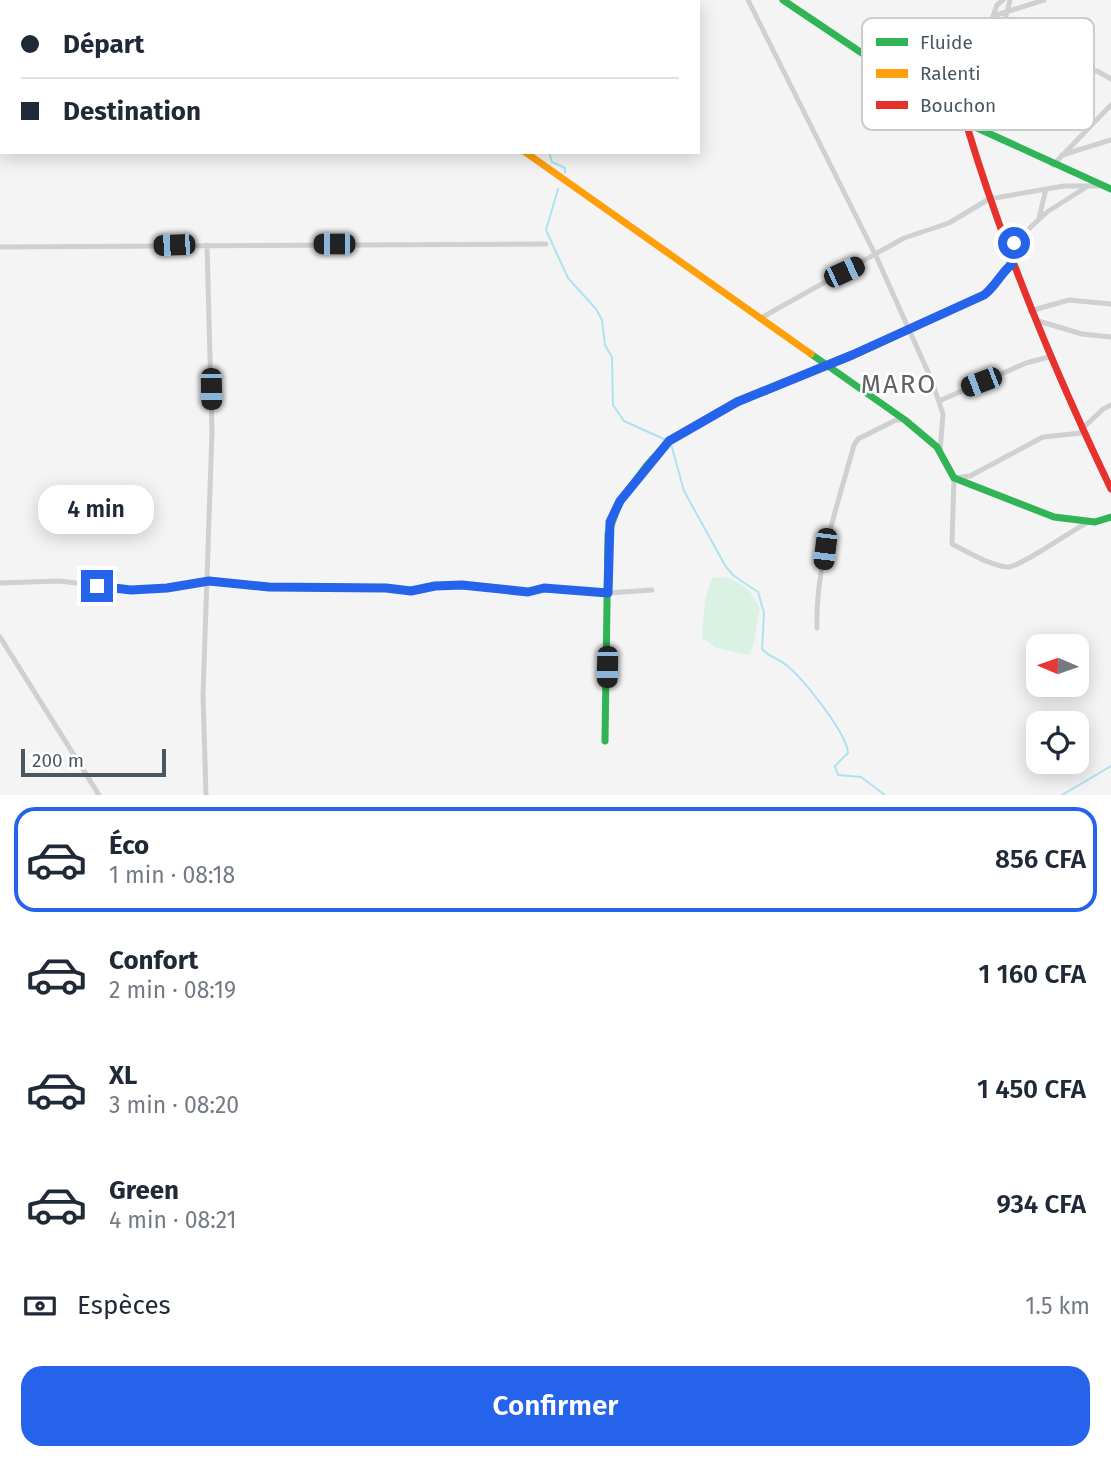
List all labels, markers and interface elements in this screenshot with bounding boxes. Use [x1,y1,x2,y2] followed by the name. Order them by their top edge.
[862,18,1094,130] legend
[63,29,144,60] text: Départ
[920,31,973,54] text: Fluide
[920,62,981,85] text: Ralenti
[920,94,996,117] text: Bouchon
[63,96,201,127] text: Destination
[998,227,1030,259] route start
[153,234,196,256] car
[314,234,356,255] car
[821,254,868,290] car
[958,365,1005,399] car
[201,368,222,410] car
[861,369,937,400] district label: MARO
[39,484,155,534] callout: 4 min
[67,495,125,523] text: 4 min
[813,527,838,571] car
[81,570,113,602] route end
[1026,634,1088,696] north arrow
[1026,634,1089,774] map controls
[597,646,618,688] car
[1026,711,1089,774] button: locate
[21,746,166,778] scale bar
[32,749,84,772] text: 200 m
[25,828,88,891] icon: car
[109,830,149,861] text: Éco
[995,844,1086,875] text: 856 CFA
[109,861,235,889] text: 1 min · 08:18
[25,943,88,1006] icon: car
[109,945,198,976] text: Confort
[979,959,1086,990] text: 1 160 CFA
[109,976,236,1004] text: 2 min · 08:19
[25,1058,88,1121] icon: car
[109,1060,137,1091] text: XL
[977,1074,1086,1105] text: 1 450 CFA
[109,1091,239,1119] text: 3 min · 08:20
[25,1173,88,1236] icon: car
[109,1175,179,1206] text: Green
[997,1189,1086,1220] text: 934 CFA
[109,1206,237,1234] text: 4 min · 08:21
[21,1287,59,1325] icon: cash
[77,1290,171,1321] text: Espèces
[1025,1292,1090,1320] text: 1.5 km
[21,1366,1090,1446] button: Confirmer

